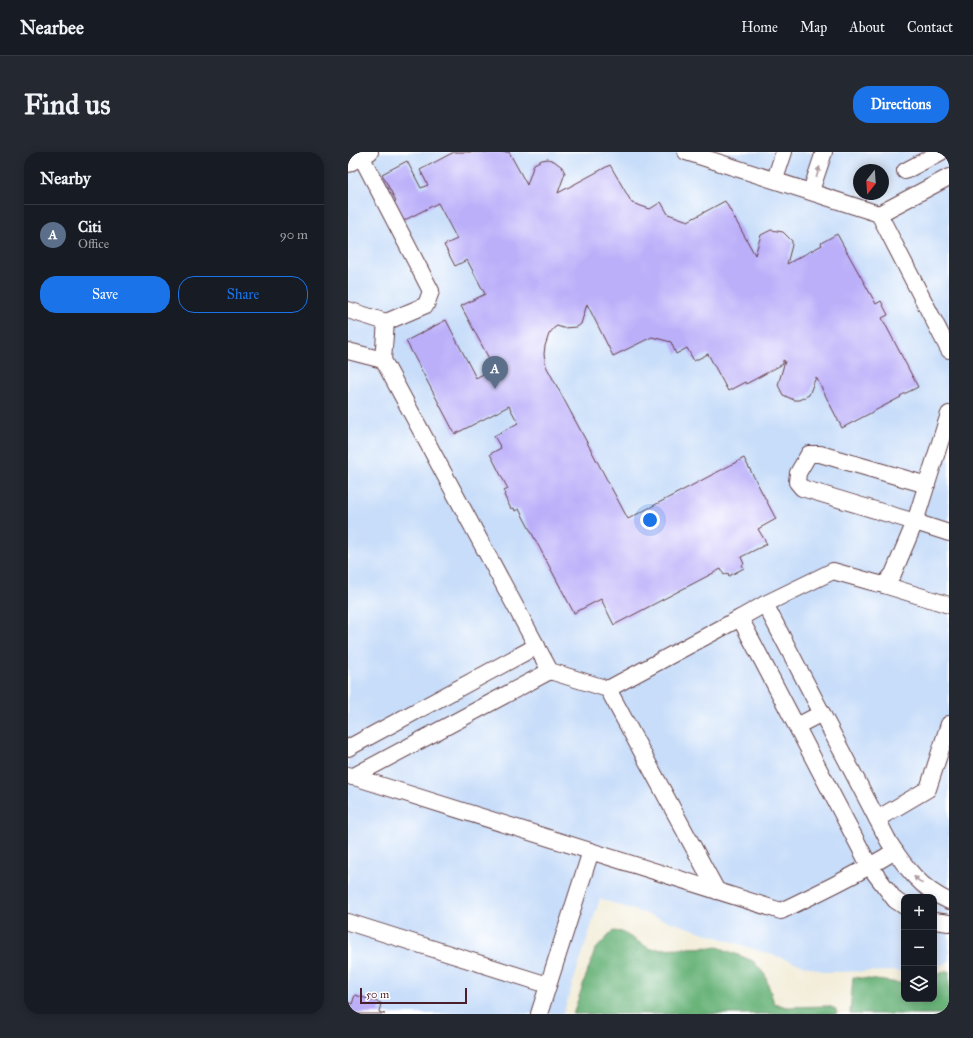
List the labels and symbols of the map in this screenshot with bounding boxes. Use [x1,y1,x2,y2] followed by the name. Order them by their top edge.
[853,164,889,200] north arrow
[815,165,821,177] one-way arrow
[482,356,508,389] pin: A
[640,510,660,530] your location
[913,876,923,885] one-way arrow
[360,986,467,1005] scale bar

